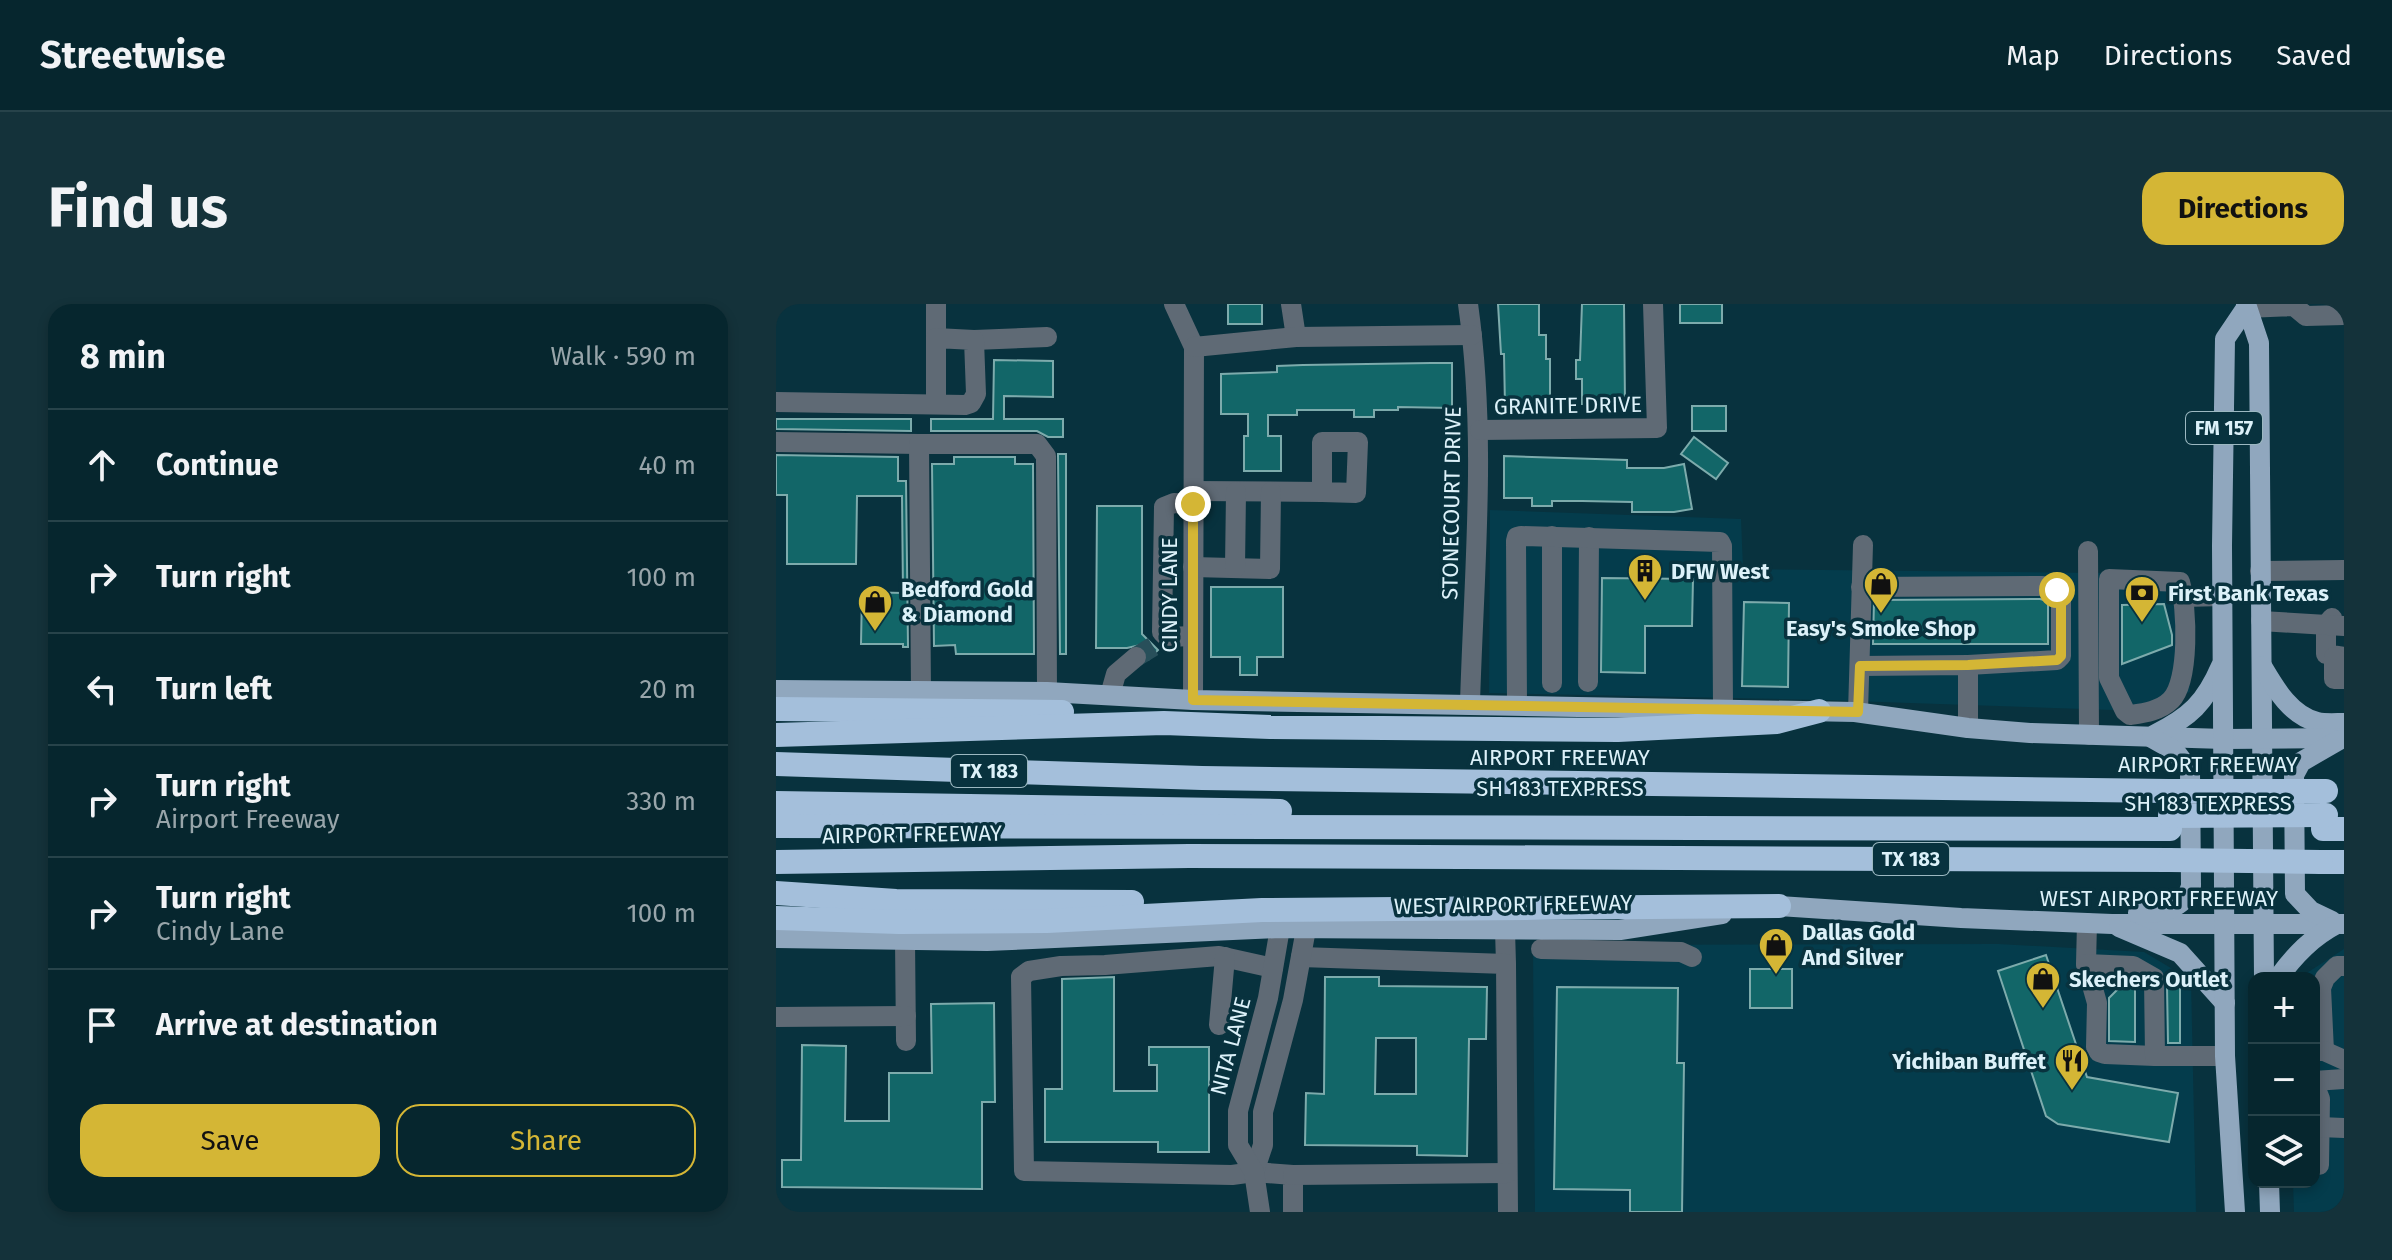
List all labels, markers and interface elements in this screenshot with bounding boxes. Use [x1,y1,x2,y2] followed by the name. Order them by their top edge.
[40,32,226,78] text: Streetwise
[2006,39,2060,72] text: Map
[2104,39,2232,72] text: Directions
[2276,39,2352,72] text: Saved
[2142,172,2344,245] button: Directions
[48,175,228,242] text: Find us
[80,336,166,377] text: 8 min
[551,341,696,372] text: Walk · 590 m
[1494,391,1642,420] street label: GRANITE DRIVE
[1436,406,1467,600] street label: STONECOURT DRIVE
[2186,412,2262,444] road number: FM 157
[80,443,124,487] icon: ahead
[156,447,279,483] text: Continue
[638,450,696,481] text: 40 m
[1175,486,1211,522] route end
[1156,537,1183,653] street label: CINDY LANE
[1626,552,1664,602] building icon: DFW West
[80,555,124,599] icon: right
[1671,558,1770,585] place label: DFW West
[156,559,291,595] text: Turn right
[627,562,696,593] text: 100 m
[1862,565,1900,615] shop icon: Easy's Smoke Shop
[2039,572,2075,608] route start
[2123,574,2161,624] bank icon: First Bank Texas
[901,576,1034,628] place label: Bedford Gold & Diamond
[2168,580,2329,607] place label: First Bank Texas
[856,583,894,633] shop icon: Bedford Gold & Diamond
[1786,615,1976,642] place label: Easy's Smoke Shop
[80,667,124,711] icon: left
[156,671,272,707] text: Turn left
[639,674,696,705] text: 20 m
[1470,744,1650,771] street label: AIRPORT FREEWAY
[2118,751,2298,778] street label: AIRPORT FREEWAY
[951,755,1027,787] road number: TX 183
[156,768,291,804] text: Turn right
[1476,775,1644,802] street label: SH 183 TEXPRESS
[80,779,124,823] icon: right
[626,786,696,817] text: 330 m
[2124,790,2292,817] street label: SH 183 TEXPRESS
[156,804,340,835] text: Airport Freeway
[822,819,1002,850] street label: AIRPORT FREEWAY
[1873,843,1949,875] road number: TX 183
[156,880,291,916] text: Turn right
[2040,885,2278,912] street label: WEST AIRPORT FREEWAY
[1394,889,1632,920] street label: WEST AIRPORT FREEWAY
[80,891,124,935] icon: right
[627,898,696,929] text: 100 m
[156,916,285,947] text: Cindy Lane
[1801,919,1915,971] place label: Dallas Gold And Silver
[1757,926,1795,976] shop icon: Dallas Gold And Silver
[2024,960,2062,1010] shop icon: Skechers Outlet
[2069,966,2229,993] place label: Skechers Outlet
[2248,972,2320,1188] map controls
[2248,972,2320,1044] button: +
[1204,994,1257,1098] street label: NITA LANE
[80,1003,124,1047] icon: arrive
[156,1007,438,1043] text: Arrive at destination
[2053,1042,2091,1092] restaurant icon: Yichiban Buffet
[2248,1044,2320,1116] button: −
[1891,1048,2047,1075] place label: Yichiban Buffet
[80,1104,380,1177] button: Save
[396,1104,696,1177] button: Share
[2248,1116,2320,1188] button: layers

